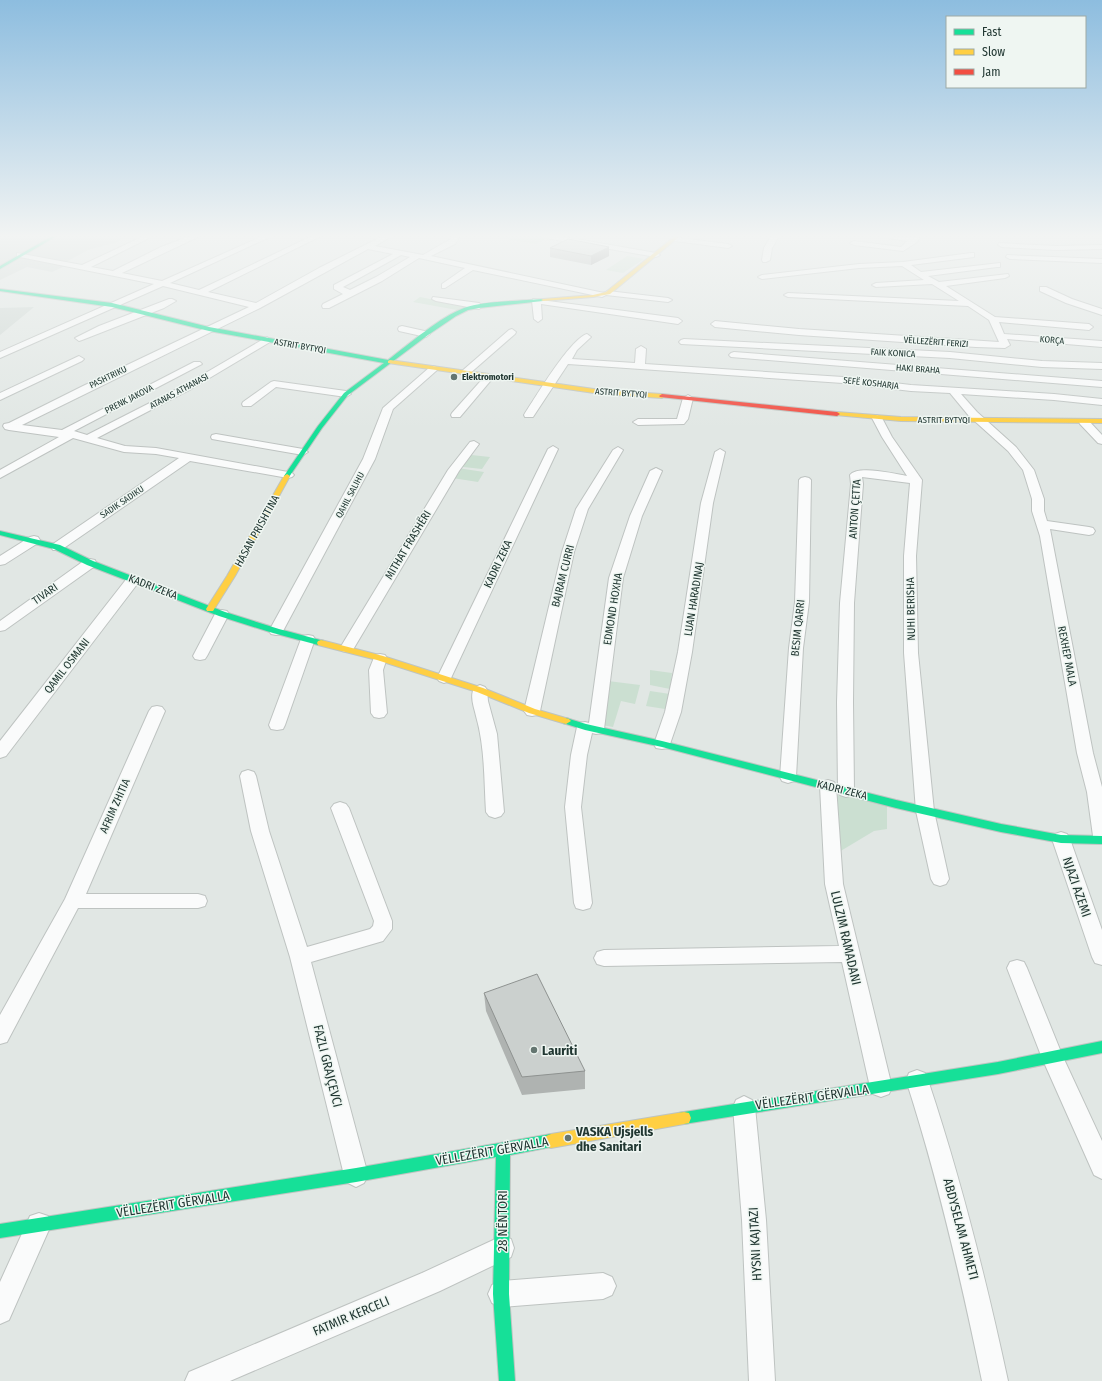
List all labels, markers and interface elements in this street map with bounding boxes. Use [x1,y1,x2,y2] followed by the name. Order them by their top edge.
[946,16,1086,88] legend
[982,25,1001,39] text: Fast
[982,45,1005,59] text: Slow
[982,65,1000,79] text: Jam
[1039,334,1065,347] street label: KORÇA
[903,335,969,349] street label: VËLLEZËRIT FERIZI
[273,337,327,355] street label: ASTRIT BYTYQI
[870,347,916,359] street label: FAIK KONICA
[896,362,941,376] street label: HAKI BRAHA
[88,364,128,390] street label: PASHTRIKU
[148,371,210,411] street label: ATANAS ATHANASI
[449,372,459,382] marker: Elektromotori
[462,372,514,382] place label: Elektromotori
[843,375,900,391] street label: SEFË KOSHARJA
[103,382,155,415] street label: PRENK JAKOVA
[595,386,647,400] street label: ASTRIT BYTYQI
[918,415,970,425] street label: ASTRIT BYTYQI
[334,470,366,520] street label: QAHIL SALIHU
[846,479,864,539] street label: ANTON ÇETTA
[98,484,146,520] street label: SADIK SADIKU
[232,493,282,569] street label: HASAN PRISHTINA
[382,508,434,582] street label: MITHAT FRASHËRI
[481,538,515,590] street label: KADRI ZEKA
[549,543,577,609] street label: BAJRAM CURRI
[682,561,706,637] street label: LUAN HARADINAJ
[127,572,180,602] street label: KADRI ZEKA
[601,572,625,646] street label: EDMOND HOXHA
[904,577,918,641] street label: NUHI BERISHA
[30,581,60,607] street label: TIVARI
[789,599,807,657] street label: BESIM QARRI
[1055,625,1079,687] street label: REXHEP MALA
[42,636,92,696] street label: QAMIL OSMANI
[97,776,133,835] street label: AFRIM ZHITIA
[815,777,869,803] street label: KADRI ZEKA
[1060,855,1094,919] street label: NJAZI AZEMI
[828,889,864,987] street label: LULZIM RAMADANI
[311,1023,345,1109] street label: FAZLI GRAJÇEVCI
[542,1043,577,1058] place label: Lauriti
[529,1045,539,1055] marker: Lauriti
[754,1082,870,1112] street label: VËLLEZËRIT GËRVALLA
[575,1124,653,1154] place label: VASKA Ujsjells dhe Sanitari
[563,1133,573,1143] marker: VASKA Ujsjells dhe Sanitari
[434,1134,550,1168] street label: VËLLEZËRIT GËRVALLA
[940,1177,982,1281] street label: ABDYSELAM AHMETI
[115,1188,231,1220] street label: VËLLEZËRIT GËRVALLA
[495,1190,510,1252] street label: 28 NËNTORI
[746,1207,764,1281] street label: HYSNI KAJTAZI
[311,1293,391,1339] street label: FATMIR KERCELI

